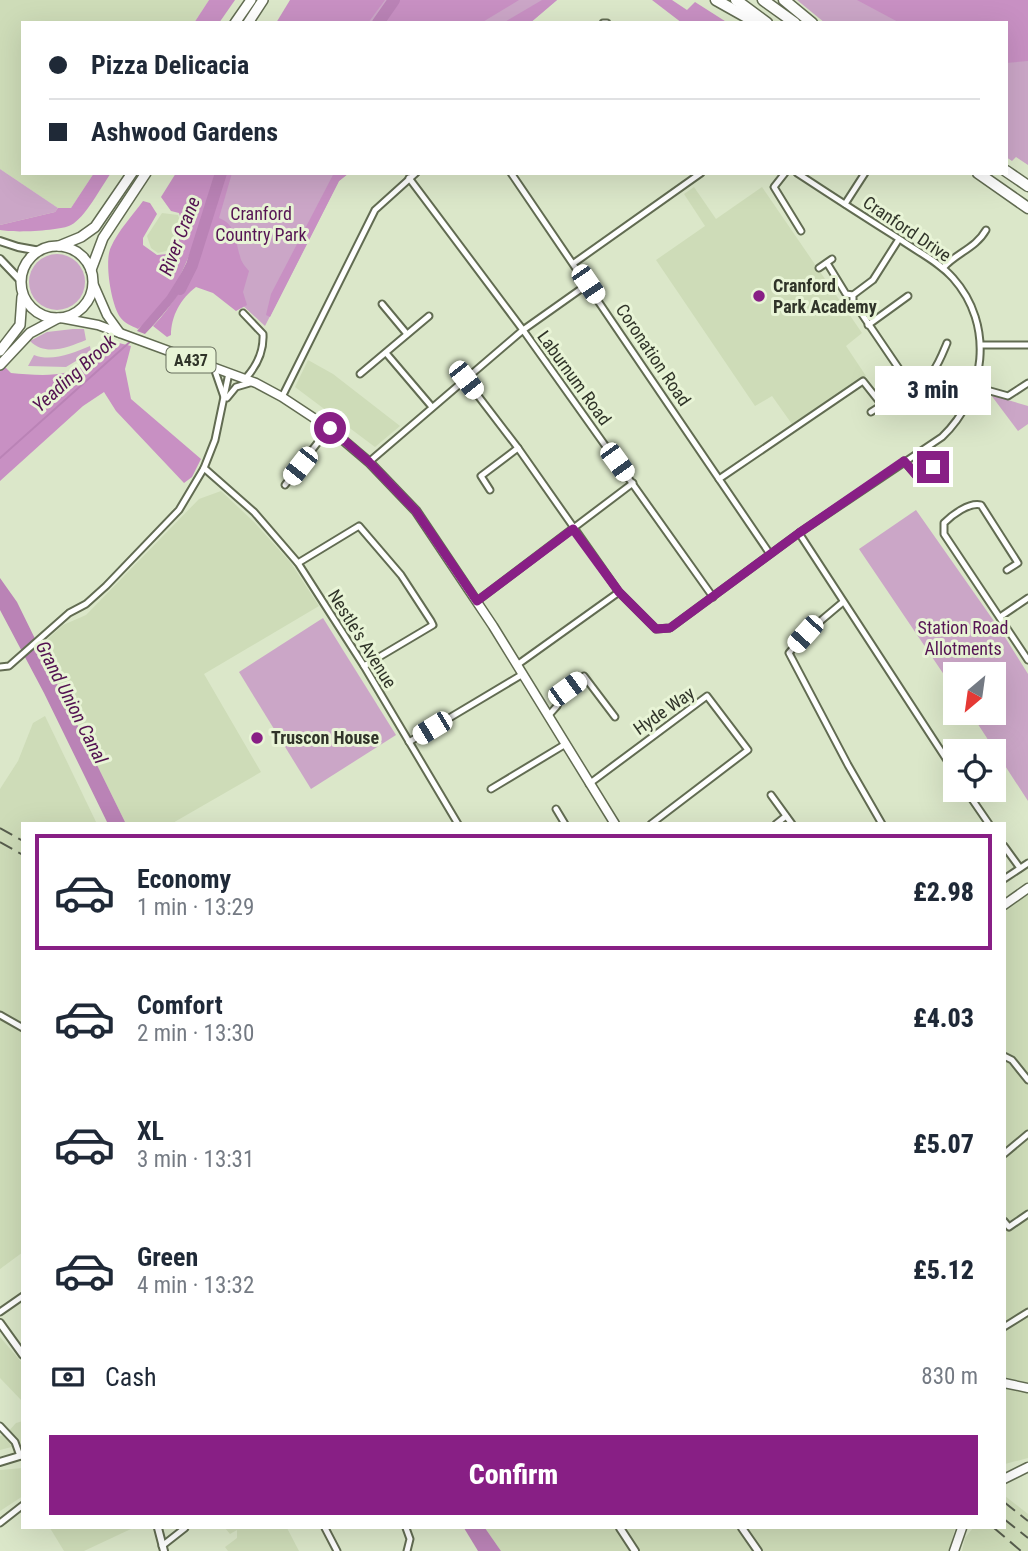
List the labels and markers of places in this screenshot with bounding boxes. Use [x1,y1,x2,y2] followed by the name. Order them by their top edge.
[773,275,877,317] place label: Cranford Park Academy
[751,288,767,304] marker: Cranford Park Academy
[271,727,379,748] place label: Truscon House
[249,730,265,746] marker: Truscon House

